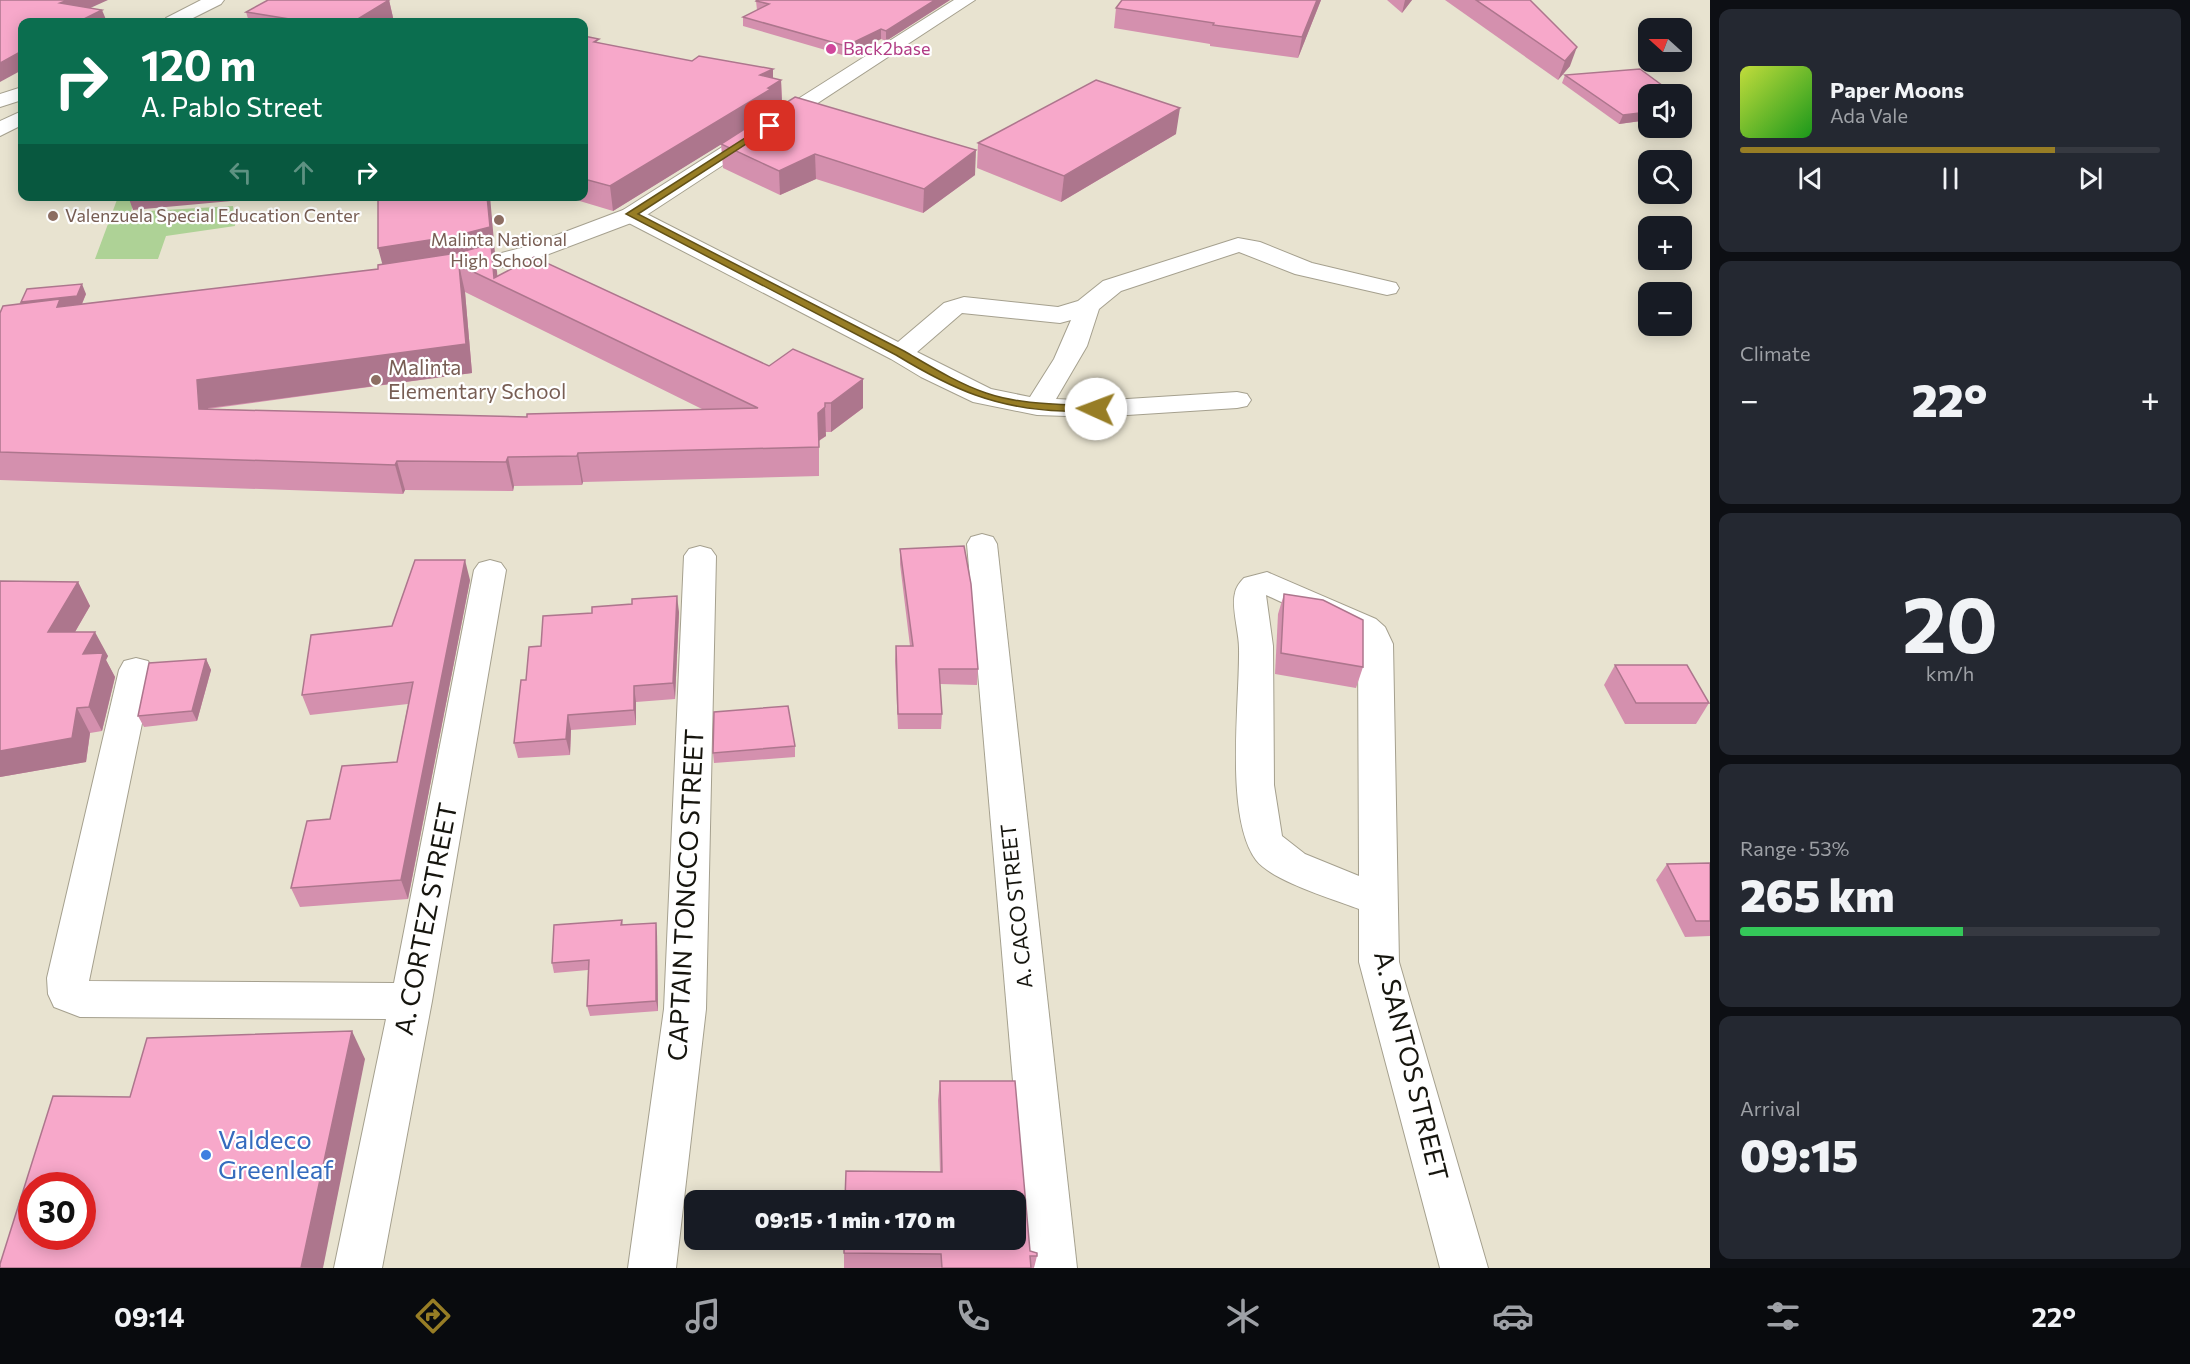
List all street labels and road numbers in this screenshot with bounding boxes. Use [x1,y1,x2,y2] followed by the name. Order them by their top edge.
[660,728,709,1062] street label: CAPTAIN TONGCO STREET
[387,800,462,1038] street label: A. CORTEZ STREET
[994,823,1037,990] street label: A. CACO STREET
[1369,948,1456,1184] street label: A. SANTOS STREET

